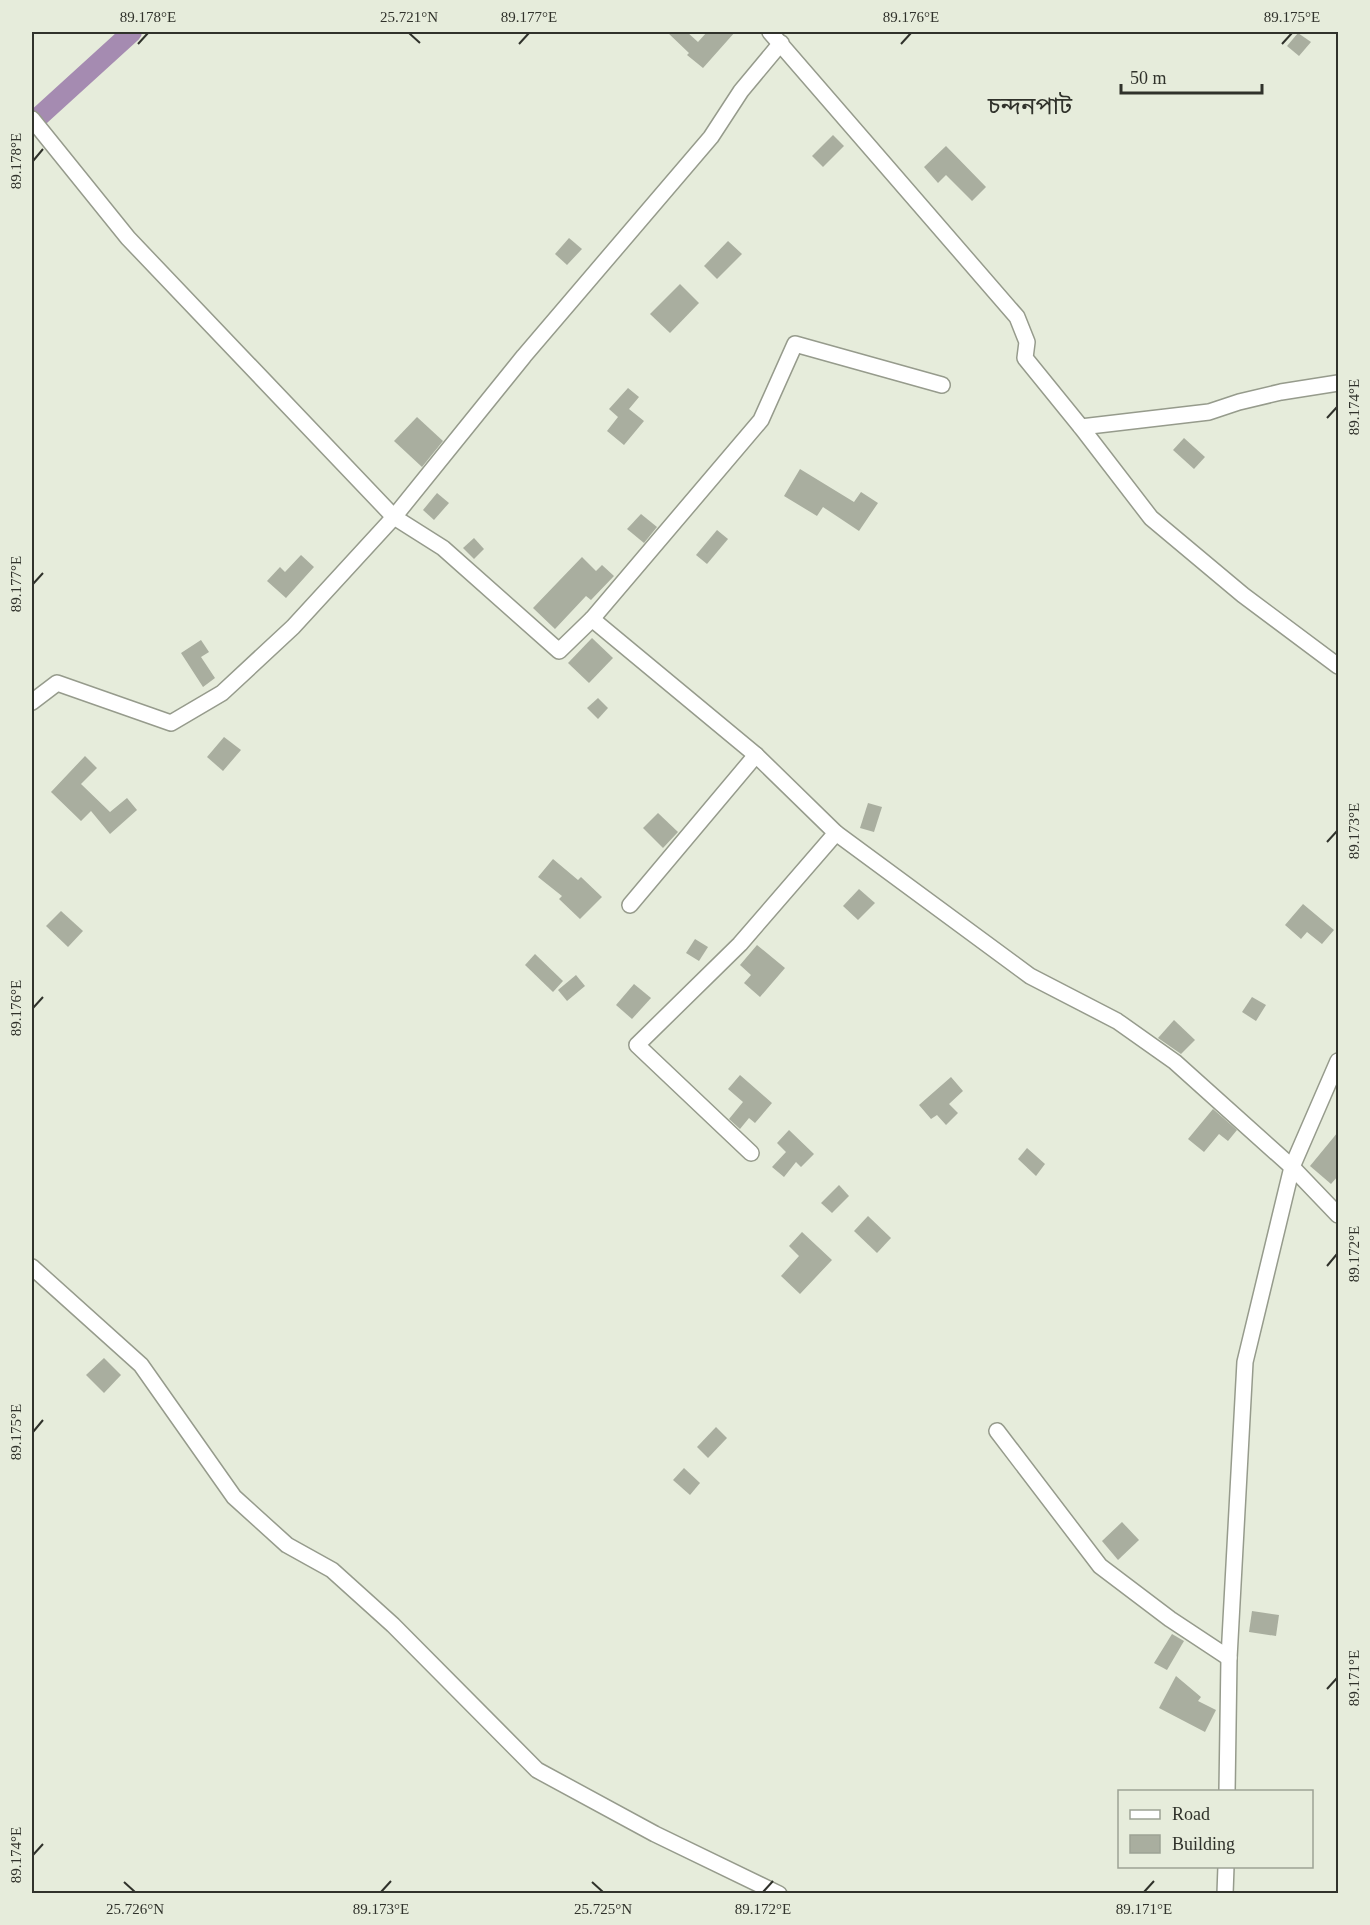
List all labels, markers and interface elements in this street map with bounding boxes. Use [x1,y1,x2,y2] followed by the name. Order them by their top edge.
[120,9,176,25] text: 89.178°E
[380,9,438,25] text: 25.721°N
[501,9,557,25] text: 89.177°E
[883,9,939,25] text: 89.176°E
[1264,9,1320,25] text: 89.175°E
[1121,57,1262,95] scale bar
[1130,68,1167,88] text: 50 m
[987,92,1073,119] district label: চন্দনপাট
[8,133,24,189] text: 89.178°E
[1346,379,1362,435] text: 89.174°E
[8,556,24,612] text: 89.177°E
[1346,803,1362,859] text: 89.173°E
[8,980,24,1036] text: 89.176°E
[1346,1226,1362,1282] text: 89.172°E
[8,1404,24,1460] text: 89.175°E
[1346,1650,1362,1706] text: 89.171°E
[1118,1790,1313,1868] legend
[1172,1804,1210,1824] text: Road
[8,1827,24,1883] text: 89.174°E
[1172,1834,1235,1854] text: Building
[106,1901,164,1917] text: 25.726°N
[353,1901,409,1917] text: 89.173°E
[574,1901,632,1917] text: 25.725°N
[735,1901,791,1917] text: 89.172°E
[1116,1901,1172,1917] text: 89.171°E

